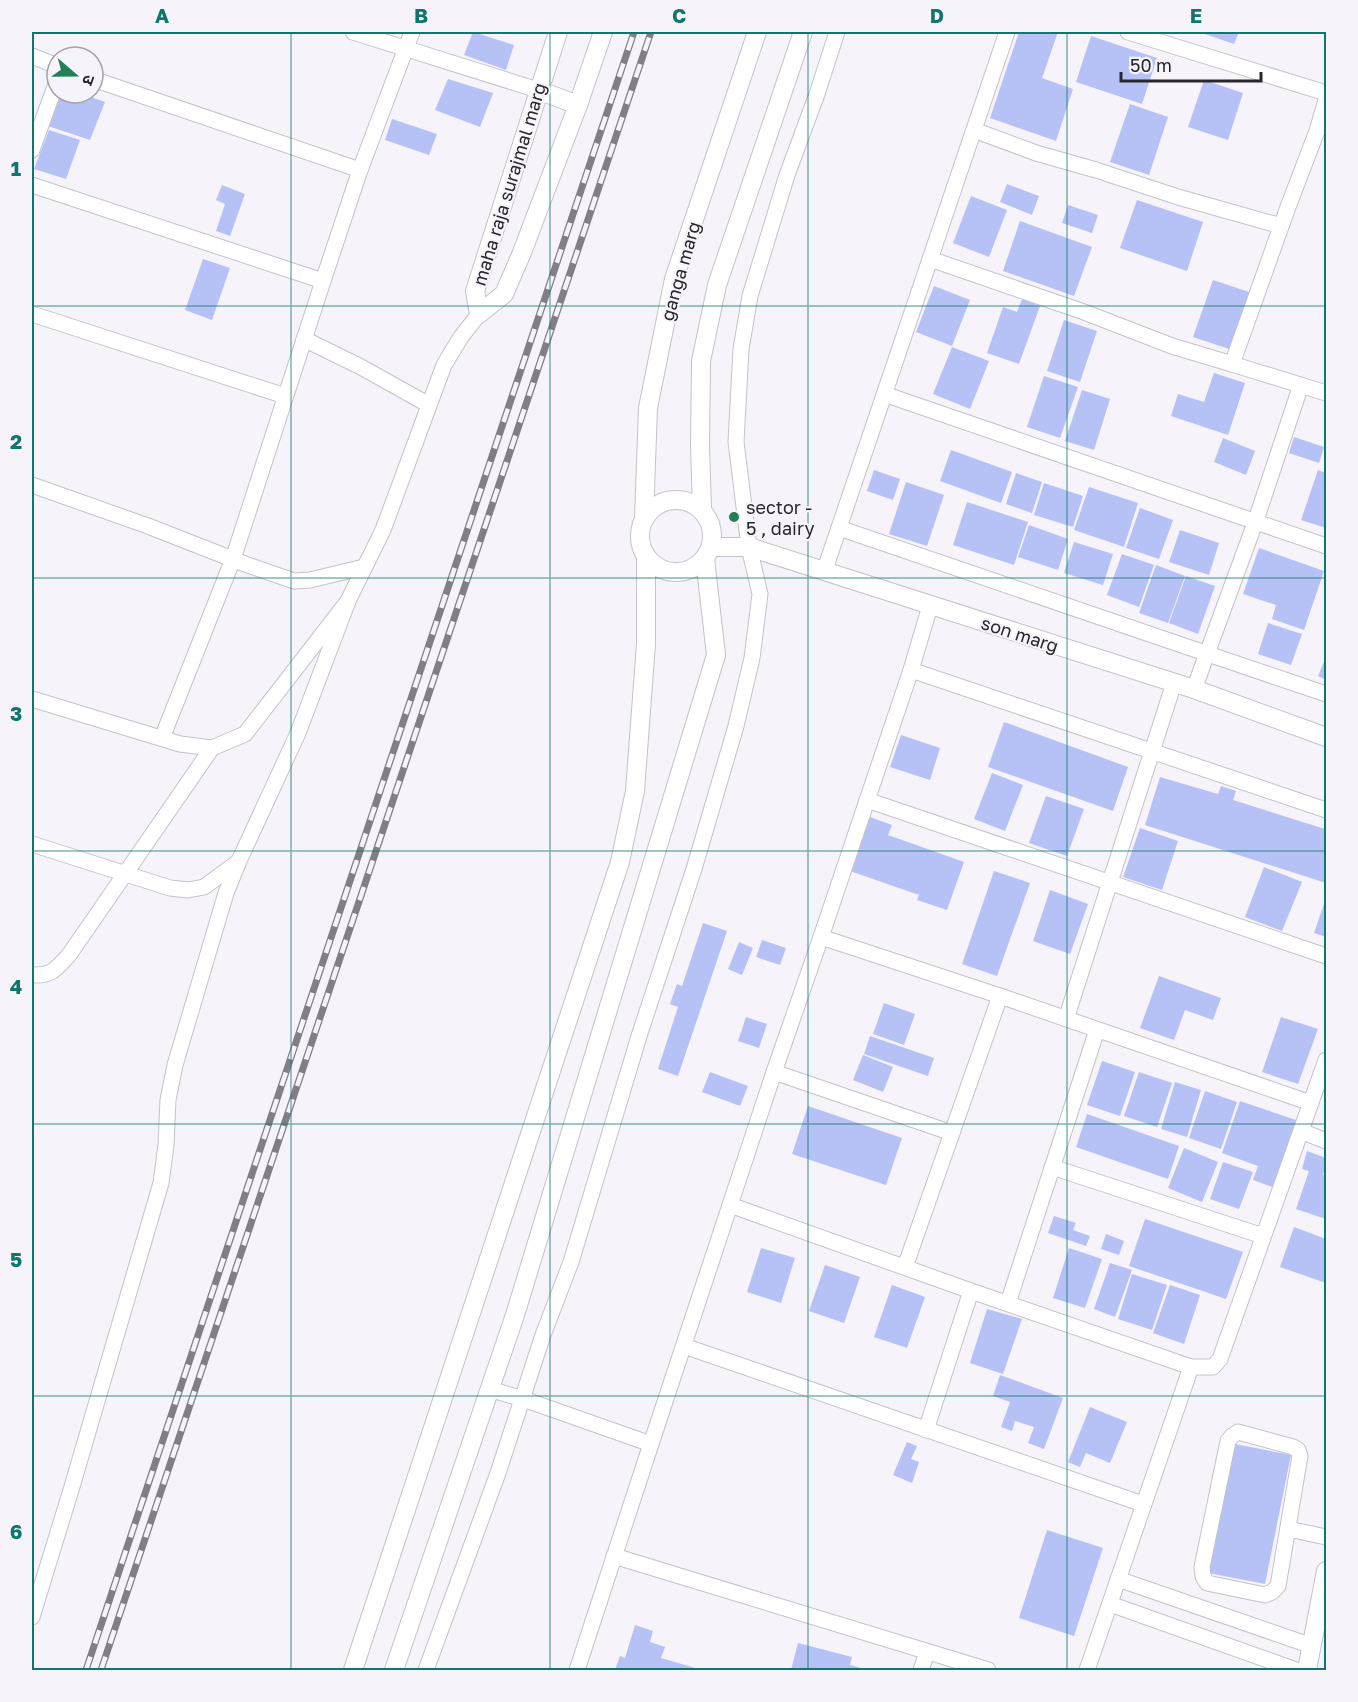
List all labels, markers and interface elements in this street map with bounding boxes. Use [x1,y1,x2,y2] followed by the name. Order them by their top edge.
[155,3,169,27] text: A
[414,3,428,27] text: B
[672,3,686,27] text: C
[930,3,944,27] text: D
[1190,3,1202,27] text: E
[45,45,105,105] north arrow
[1121,45,1260,83] scale bar
[1130,54,1172,76] text: 50 m
[78,72,100,89] text: उ
[468,80,550,288] street label: maha raja surajmal marg
[11,156,21,180] text: 1
[655,219,705,323] street label: ganga marg
[10,429,22,453] text: 2
[746,496,815,539] place label: sector - 5 , dairy
[727,510,741,524] marker: sector - 5 , dairy
[979,611,1061,657] street label: son marg
[10,701,22,725] text: 3
[10,974,22,998] text: 4
[10,1247,22,1271] text: 5
[10,1519,22,1543] text: 6

